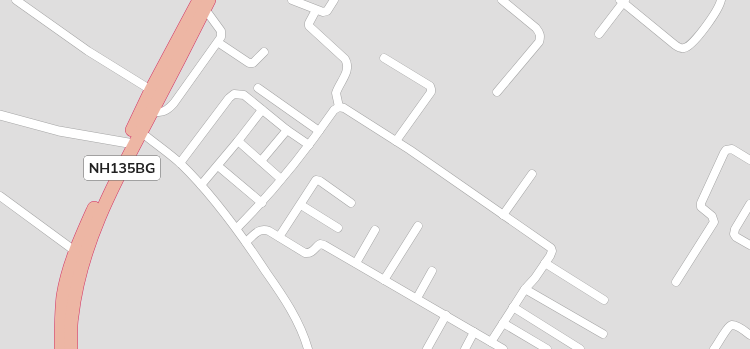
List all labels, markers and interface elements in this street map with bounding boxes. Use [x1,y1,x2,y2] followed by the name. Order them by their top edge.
[84,156,160,180] road number: NH135BG

